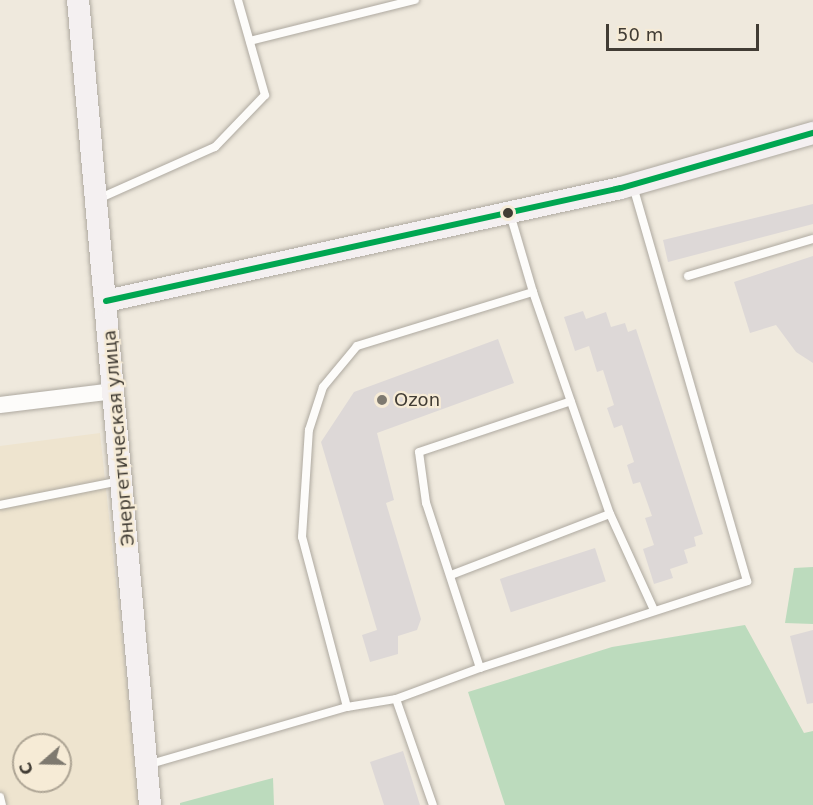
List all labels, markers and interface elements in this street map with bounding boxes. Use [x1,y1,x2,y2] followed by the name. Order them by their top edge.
[609,12,762,50] scale bar
[617,24,663,45] text: 50 m
[502,207,514,219] unlabelled marker
[99,329,139,547] street label: Энергетическая улица
[394,389,440,411] place label: Ozon
[375,393,389,407] marker: Ozon
[12,733,72,793] north arrow
[16,760,37,777] text: С

